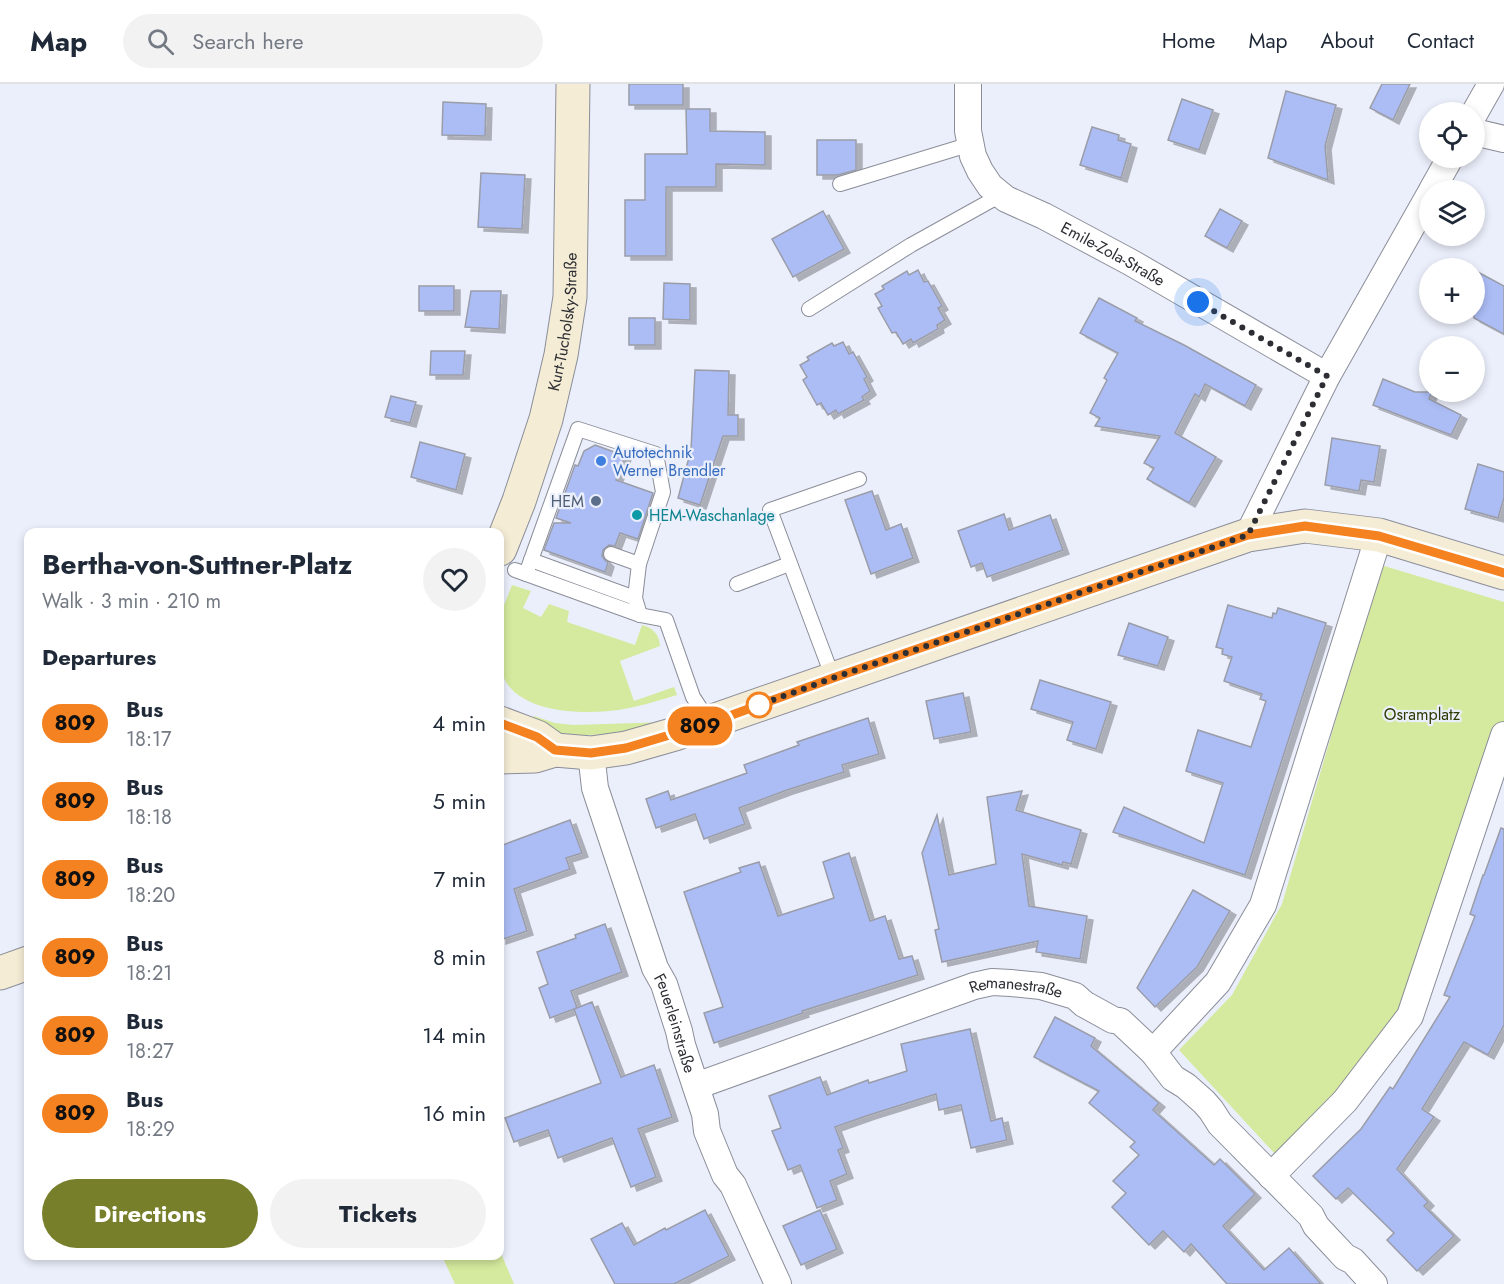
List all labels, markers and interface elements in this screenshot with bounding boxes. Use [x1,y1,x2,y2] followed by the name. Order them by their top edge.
[123,14,543,68] search box
[30,21,87,62] text: Map
[144,25,177,58] icon: search
[192,25,304,57] text: Search here
[1162,26,1215,56] text: Home
[1248,26,1288,56] text: Map
[1321,26,1374,56] text: About
[1407,26,1474,56] text: Contact
[1419,102,1485,402] map controls
[1419,102,1485,168] button: locate
[1419,180,1485,246] button: layers
[1057,216,1169,292] street label: Emile-Zola-Straße
[542,252,583,393] street label: Kurt-Tucholsky-Straße
[1419,258,1485,324] button: +
[1183,287,1213,317] your location
[1419,336,1485,402] button: −
[613,441,726,482] place label: Autotechnik Werner Brendler
[594,454,608,468] marker: Autotechnik Werner Brendler
[551,490,584,513] place label: HEM
[589,494,603,508] marker: HEM
[649,504,775,527] place label: HEM-Waschanlage
[630,508,644,522] marker: HEM-Waschanlage
[42,544,352,585] text: Bertha-von-Suttner-Platz
[423,548,486,611] button: heart
[42,587,221,616] text: Walk · 3 min · 210 m
[42,641,156,673] text: Departures
[746,692,772,718] unlabelled marker
[126,693,163,725] text: Bus
[1384,703,1461,726] park label: Osramplatz
[666,706,734,746] line badge: 809
[432,707,486,739] text: 4 min
[54,708,96,738] text: 809
[679,711,721,741] text: 809
[126,725,171,754] text: 18:17
[126,771,163,803] text: Bus
[433,785,486,817] text: 5 min
[54,786,96,816] text: 809
[126,803,172,832] text: 18:18
[126,849,163,881] text: Bus
[433,863,486,895] text: 7 min
[54,864,96,894] text: 809
[126,881,175,910] text: 18:20
[126,927,163,959] text: Bus
[433,941,486,973] text: 8 min
[54,942,96,972] text: 809
[126,959,172,988] text: 18:21
[648,969,701,1076] street label: Feuerleinstraße
[966,971,1066,1004] street label: Remanestraße
[126,1005,163,1037] text: Bus
[422,1019,486,1051] text: 14 min
[54,1020,96,1050] text: 809
[126,1037,174,1066] text: 18:27
[126,1083,163,1115] text: Bus
[422,1097,486,1129] text: 16 min
[54,1098,96,1128] text: 809
[126,1115,175,1144] text: 18:29
[42,1179,258,1248] button: Directions
[270,1179,486,1248] button: Tickets

